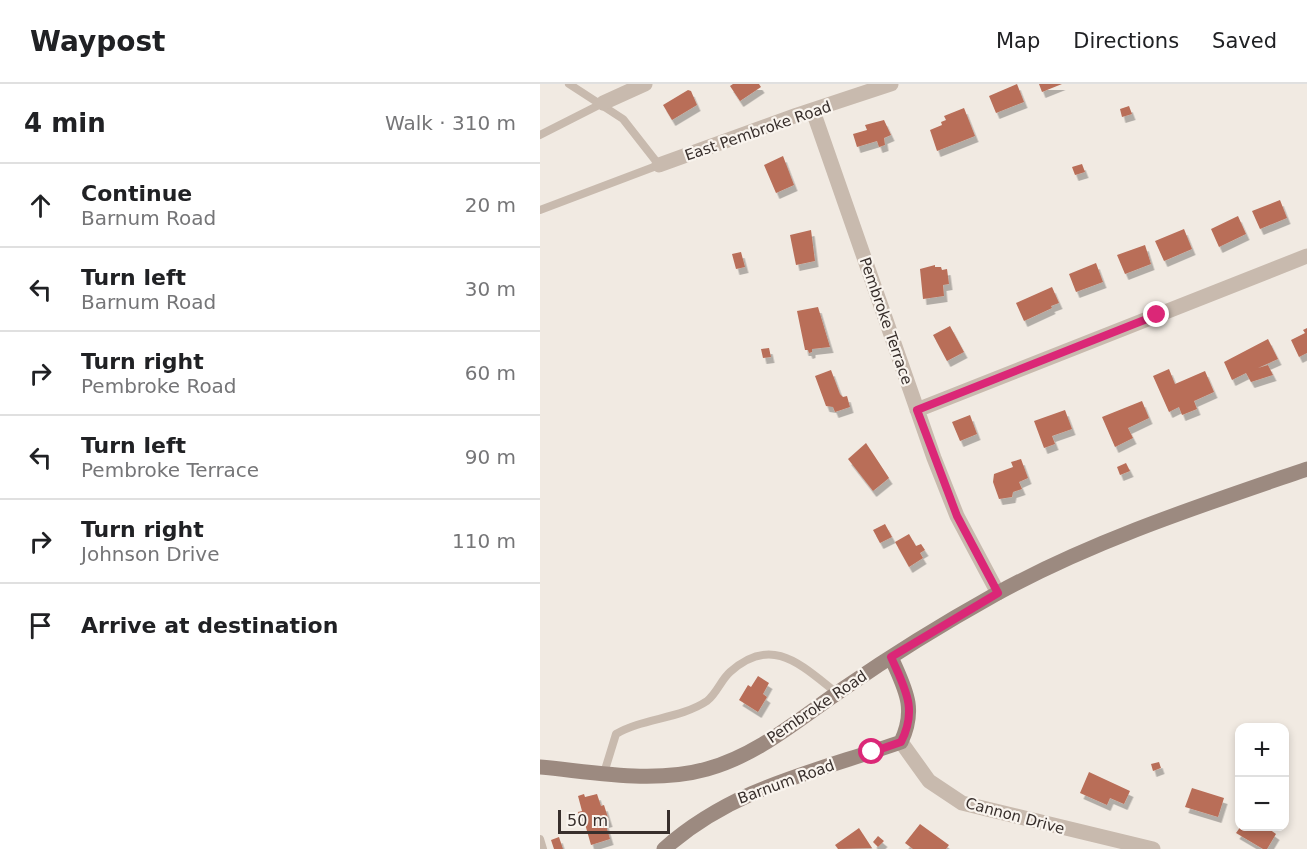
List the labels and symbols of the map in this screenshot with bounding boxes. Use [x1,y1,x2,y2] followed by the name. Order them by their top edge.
[682,97,834,165] street label: East Pembroke Road
[856,255,916,387] street label: Pembroke Terrace
[1143,301,1169,327] route end
[764,667,870,747] street label: Pembroke Road
[858,738,884,764] route start
[735,756,837,808] street label: Barnum Road
[963,794,1067,838] street label: Cannon Drive
[558,807,670,834] scale bar

